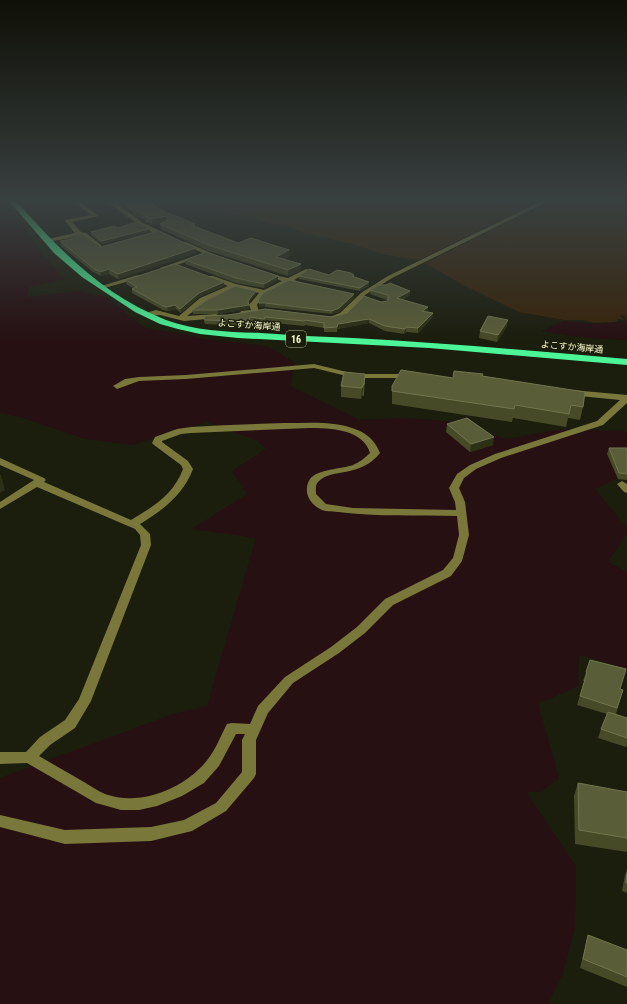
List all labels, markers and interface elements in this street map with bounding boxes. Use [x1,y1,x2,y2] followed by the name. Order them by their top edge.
[217,318,281,332] street label: よこすか海岸通
[286,331,306,347] road number: 16
[540,339,604,355] street label: よこすか海岸通

